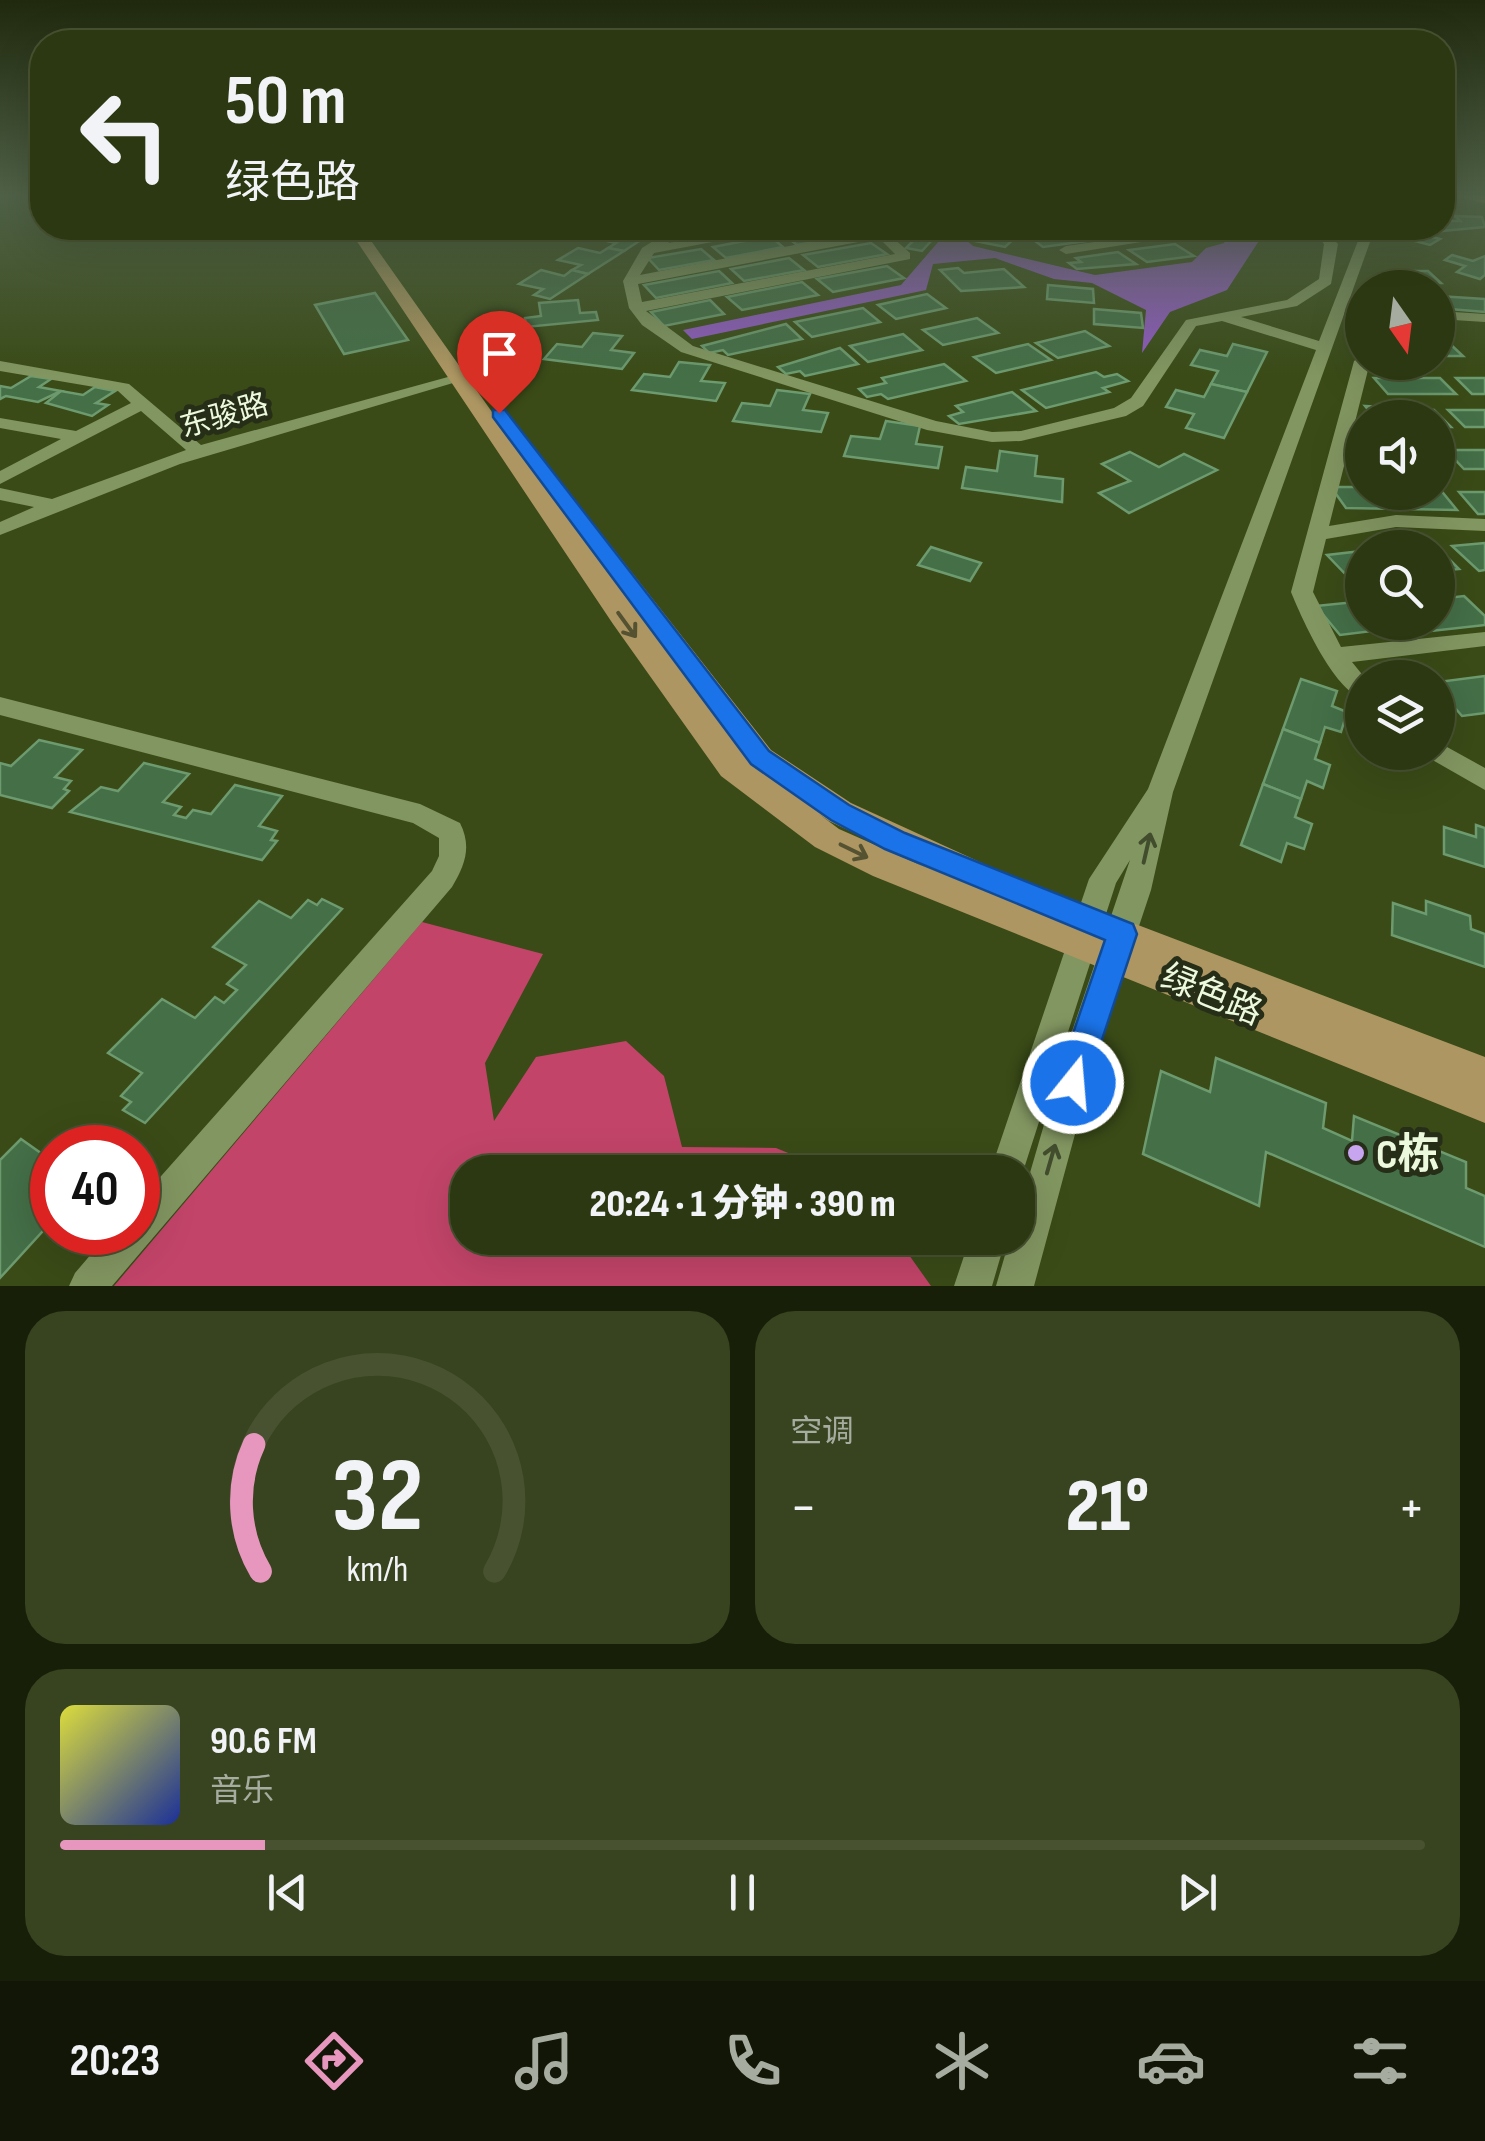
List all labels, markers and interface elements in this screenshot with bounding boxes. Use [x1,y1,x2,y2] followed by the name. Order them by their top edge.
[225,60,346,144] text: 50 m
[60,70,190,200] icon: left
[225,156,360,211] text: 绿色路
[1345,270,1455,380] north arrow
[1345,270,1455,770] map controls
[457,311,542,414] pin
[472,326,527,381] icon: arrive
[176,386,272,446] street label: 东骏路
[1345,400,1455,510] button: sound
[1345,530,1455,640] button: search
[617,611,638,639] one-way arrow
[1345,660,1455,770] button: layers
[1139,833,1157,865] one-way arrow
[839,842,868,861] one-way arrow
[1155,956,1268,1035] street label: 绿色路
[1021,1031,1125,1135] position arrow
[30,1125,160,1255] speed limit sign: 40
[1376,1130,1440,1181] place label: C栋
[1345,1142,1367,1164] marker: C栋
[1043,1143,1061,1175] one-way arrow
[589,1182,896,1227] text: 20:24 · 1 分钟 · 390 m
[790,1413,854,1452] text: 空调
[331,1435,424,1560] text: 32
[1066,1462,1149,1553] text: 21°
[790,1475,817,1542] text: −
[1398,1475,1425,1542] text: +
[347,1549,408,1592] text: km/h
[210,1719,317,1764] text: 90.6 FM
[210,1772,274,1811] text: 音乐
[260,1865,315,1920] icon: previous
[715,1865,770,1920] icon: pause
[1170,1865,1225,1920] icon: next
[299,2026,369,2096] icon: directions
[509,2026,579,2096] icon: music
[718,2026,788,2096] icon: phone
[927,2026,997,2096] icon: climate
[1136,2026,1206,2096] icon: car
[1345,2026,1415,2096] icon: filters
[70,2034,160,2089] text: 20:23

